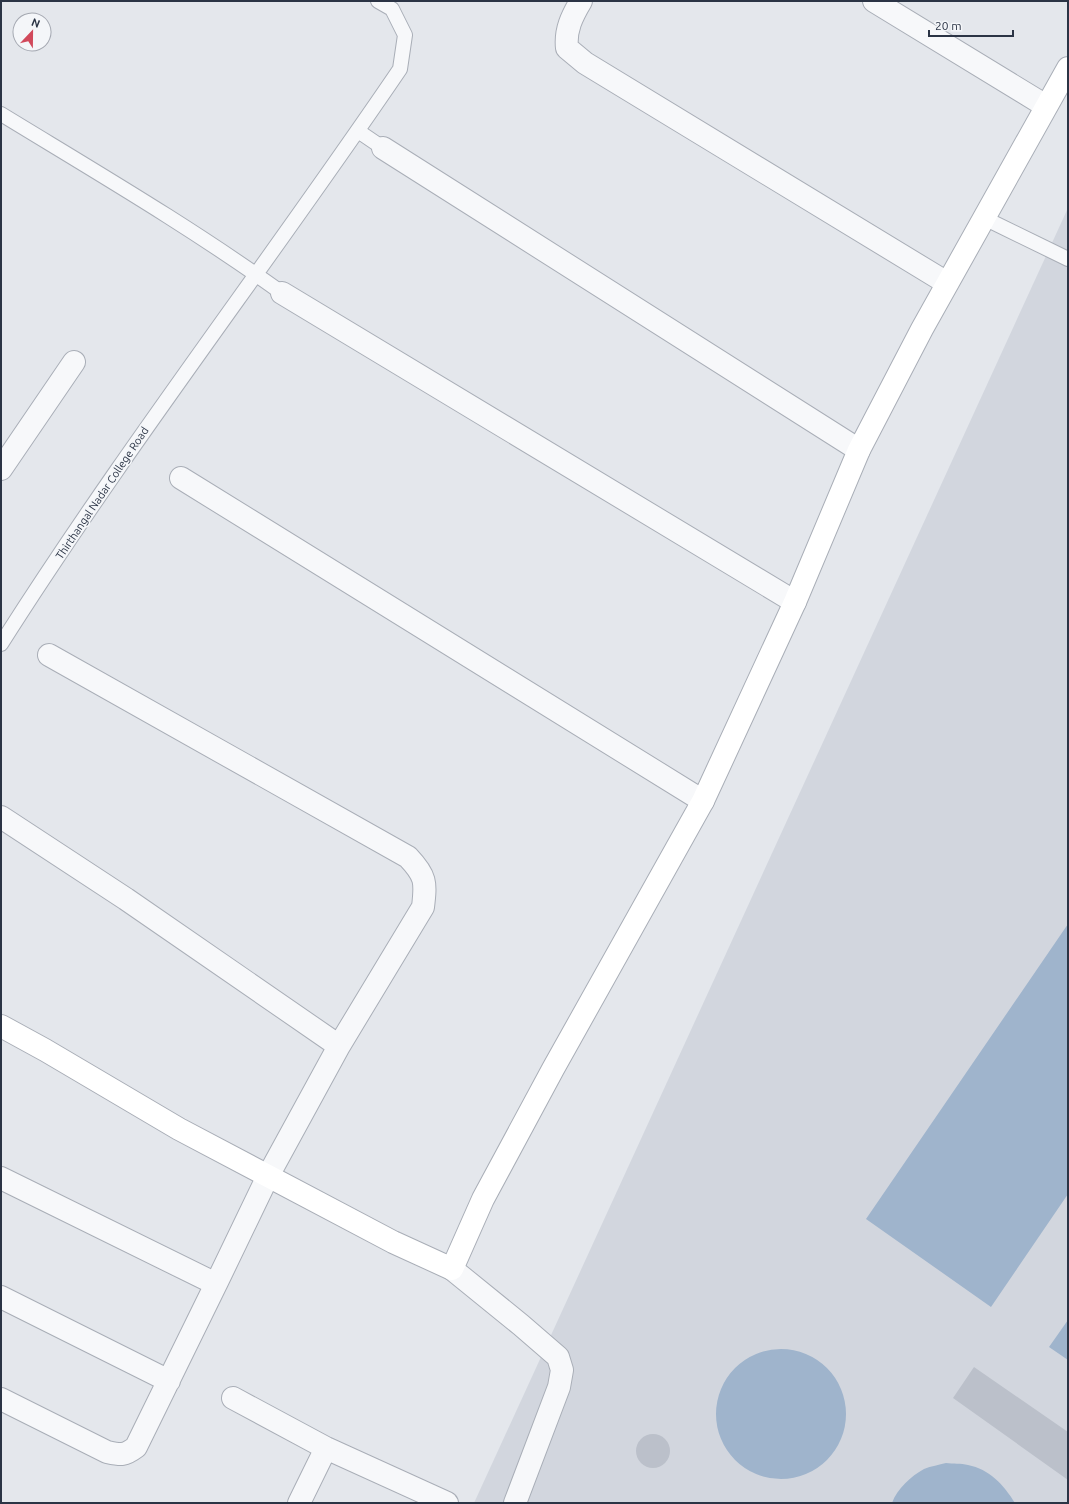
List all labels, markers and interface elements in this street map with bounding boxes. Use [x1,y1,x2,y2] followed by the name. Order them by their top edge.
[12,12,52,52] north arrow
[929,12,1013,38] scale bar
[30,16,42,30] text: N
[935,19,962,32] text: 20 m
[53,425,151,561] street label: Thirthangal Nadar College Road

